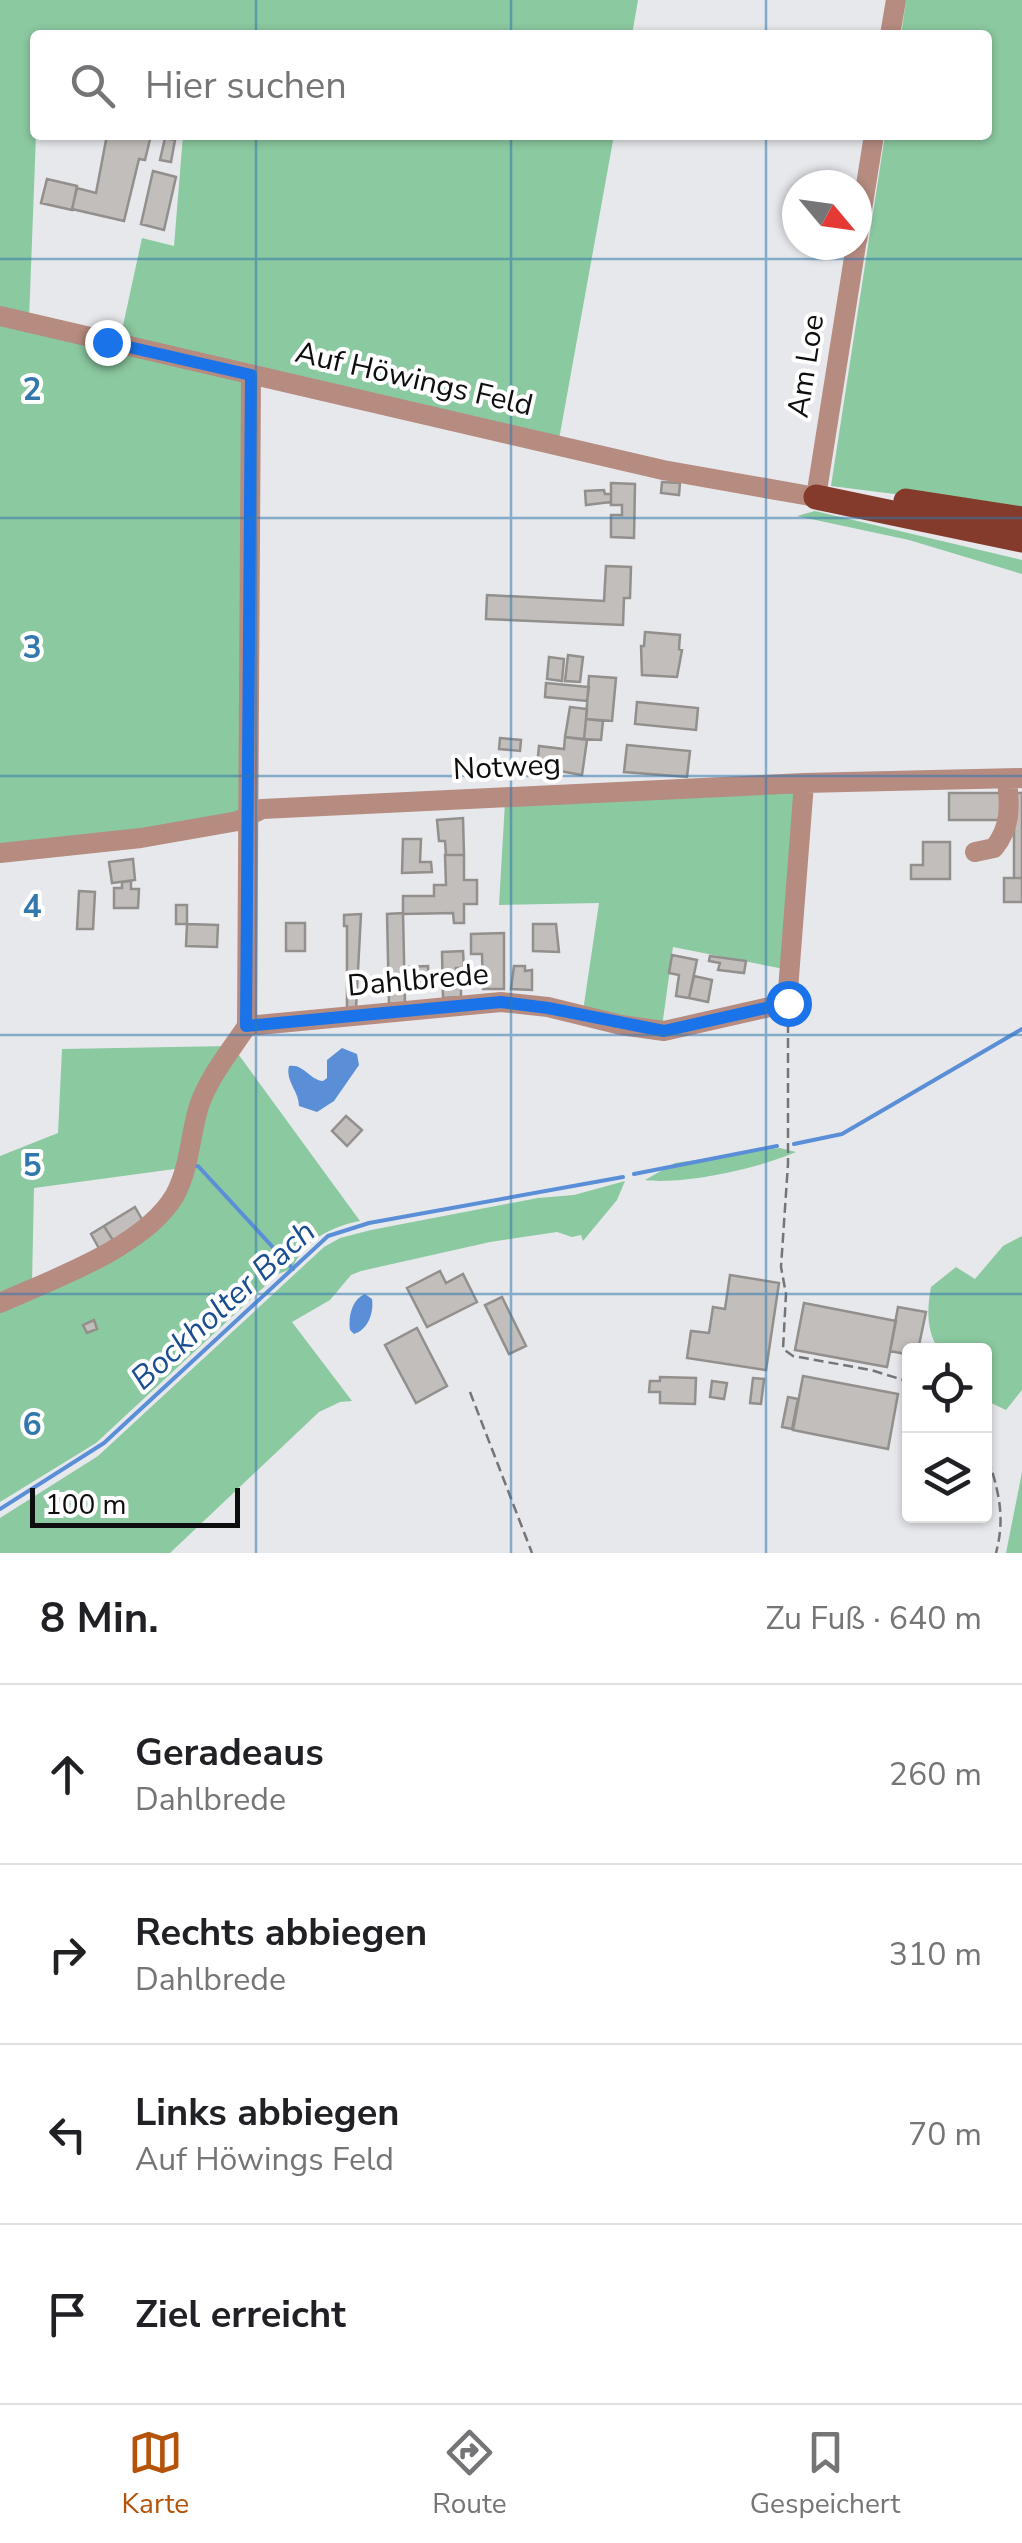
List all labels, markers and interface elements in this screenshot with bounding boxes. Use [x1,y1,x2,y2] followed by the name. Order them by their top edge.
[30,30,992,140] search box
[65,58,120,113] icon: search
[145,60,347,111] text: Hier suchen
[782,170,872,260] north arrow
[778,311,834,421] street label: Am Loe
[85,320,131,366] route end
[291,332,537,426] street label: Auf Höwings Feld
[22,368,42,411] text: 2
[22,626,42,669] text: 3
[452,744,562,790] street label: Notweg
[22,885,42,928] text: 4
[346,953,490,1007] street label: Dahlbrede
[766,981,812,1027] route start
[22,1144,42,1187] text: 5
[121,1210,325,1400] water label: Bockholter Bach
[902,1343,992,1523] map controls
[902,1343,992,1433] button: locate
[22,1403,42,1446] text: 6
[902,1433,992,1523] button: layers
[30,1483,240,1528] scale bar
[45,1486,127,1524] text: 100 m
[40,1590,159,1647] text: 8 Min.
[766,1597,982,1640] text: Zu Fuß · 640 m
[135,1727,324,1778] text: Geradeaus
[40,1747,95,1802] icon: ahead
[889,1753,982,1796] text: 260 m
[135,1778,286,1821] text: Dahlbrede
[135,1907,427,1958] text: Rechts abbiegen
[40,1927,95,1982] icon: right
[889,1933,982,1976] text: 310 m
[135,1958,286,2001] text: Dahlbrede
[135,2087,400,2138] text: Links abbiegen
[40,2107,95,2162] icon: left
[908,2113,982,2156] text: 70 m
[135,2138,394,2181] text: Auf Höwings Feld
[40,2287,95,2342] icon: arrive
[135,2289,346,2340] text: Ziel erreicht
[122,2425,189,2523] tab: Karte
[432,2425,507,2523] tab: Route
[750,2425,900,2523] tab: Gespeichert

